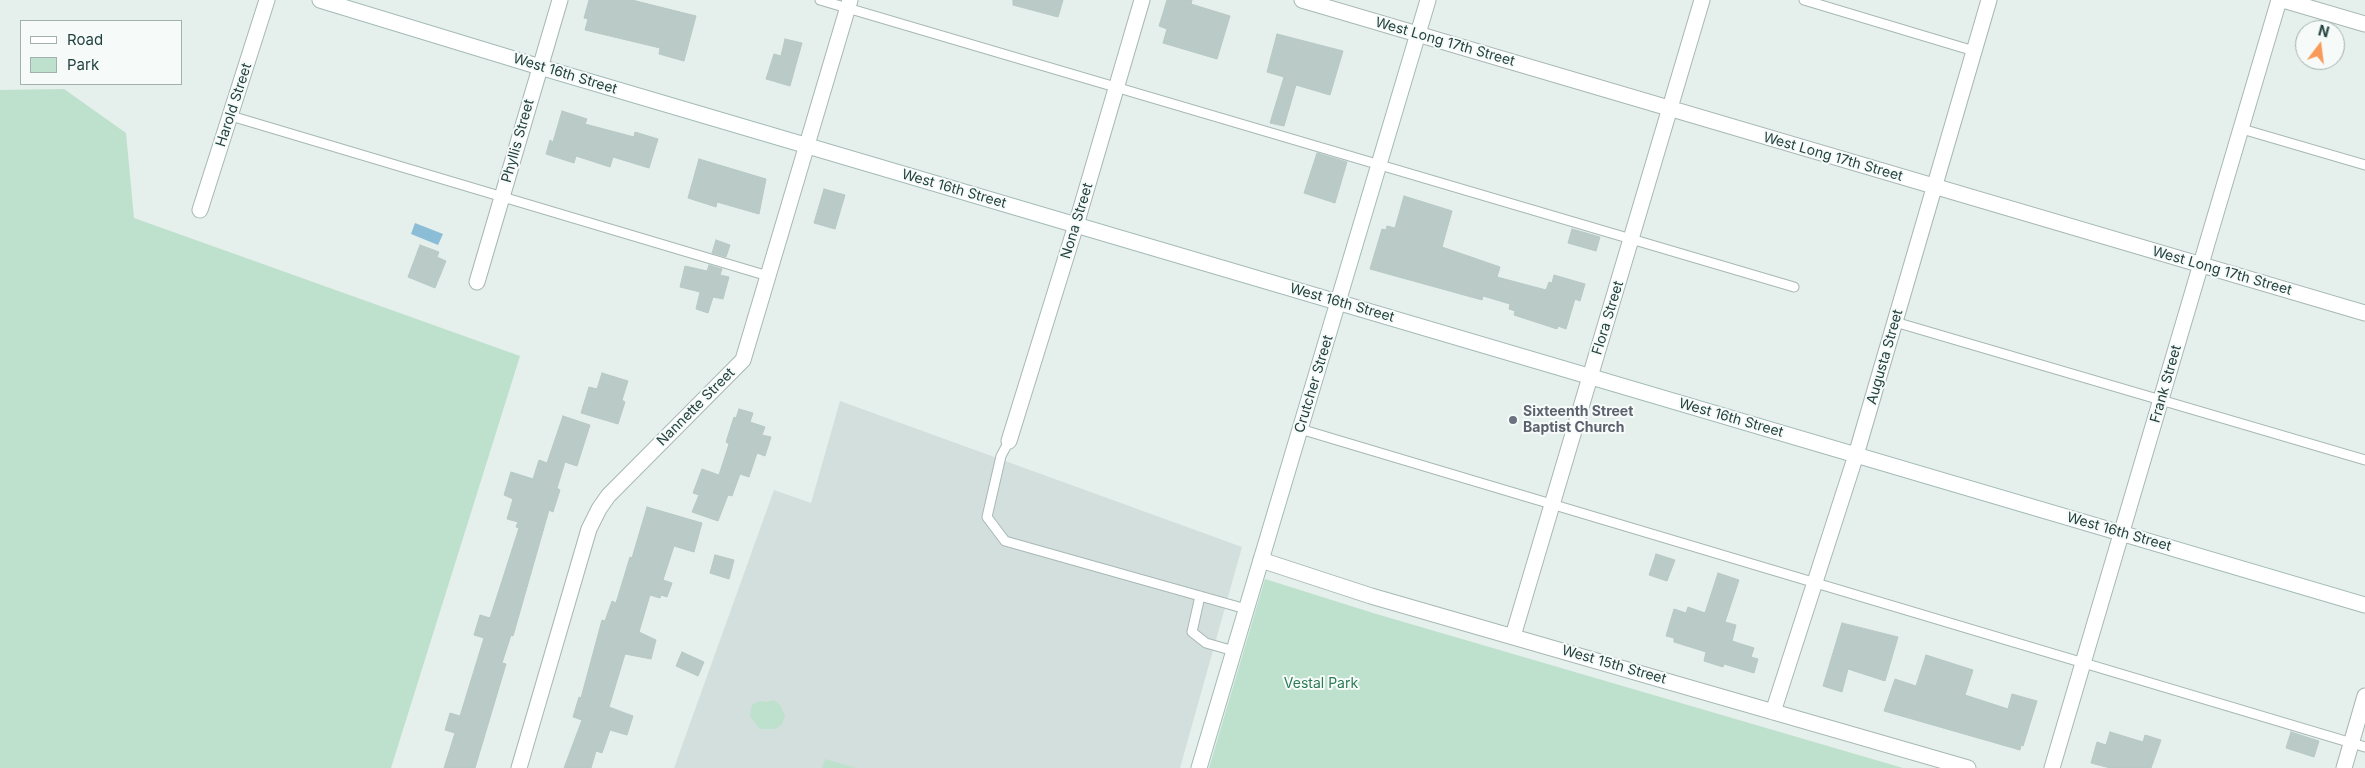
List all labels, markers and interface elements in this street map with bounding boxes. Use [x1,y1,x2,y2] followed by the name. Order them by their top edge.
[1373,14,1517,70] street label: West Long 17th Street
[20,20,182,85] legend
[2295,20,2345,70] north arrow
[2316,21,2331,41] text: N
[67,30,103,49] text: Road
[511,50,619,98] street label: West 16th Street
[67,55,99,74] text: Park
[213,61,255,149] street label: Harold Street
[498,97,538,185] street label: Phyllis Street
[1761,129,1905,185] street label: West Long 17th Street
[900,166,1008,212] street label: West 16th Street
[1057,181,1097,261] street label: Nona Street
[2150,243,2294,299] street label: West Long 17th Street
[1589,279,1627,357] street label: Flora Street
[1288,280,1396,326] street label: West 16th Street
[1863,308,1907,406] street label: Augusta Street
[1291,333,1337,435] street label: Crutcher Street
[2147,343,2185,425] street label: Frank Street
[654,365,738,449] street label: Nannette Street
[1677,395,1785,441] street label: West 16th Street
[1523,404,1633,437] place label: Sixteenth Street Baptist Church
[1507,414,1519,426] marker: Sixteenth Street Baptist Church
[2065,509,2173,555] street label: West 16th Street
[1560,642,1668,688] street label: West 15th Street
[1284,676,1358,692] park label: Vestal Park

